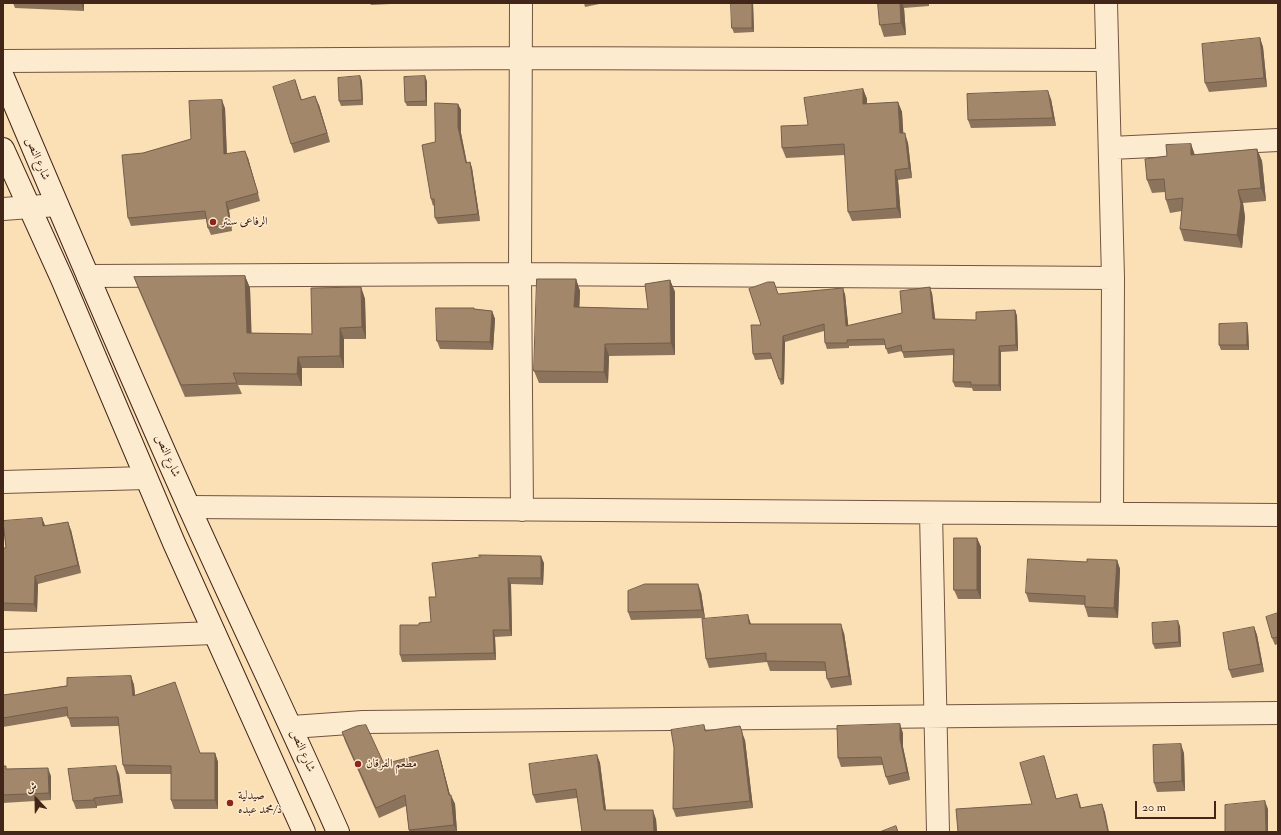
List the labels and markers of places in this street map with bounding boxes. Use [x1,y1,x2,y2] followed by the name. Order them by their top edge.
[221,215,268,229] place label: الرفاعى سنتر
[208,217,218,227] marker: الرفاعى سنتر
[366,757,417,771] place label: مطعم الفرقان
[353,759,363,769] marker: مطعم الفرقان
[238,789,282,817] place label: صيدلية د/محمد عبده
[225,798,235,808] marker: صيدلية د/محمد عبده

